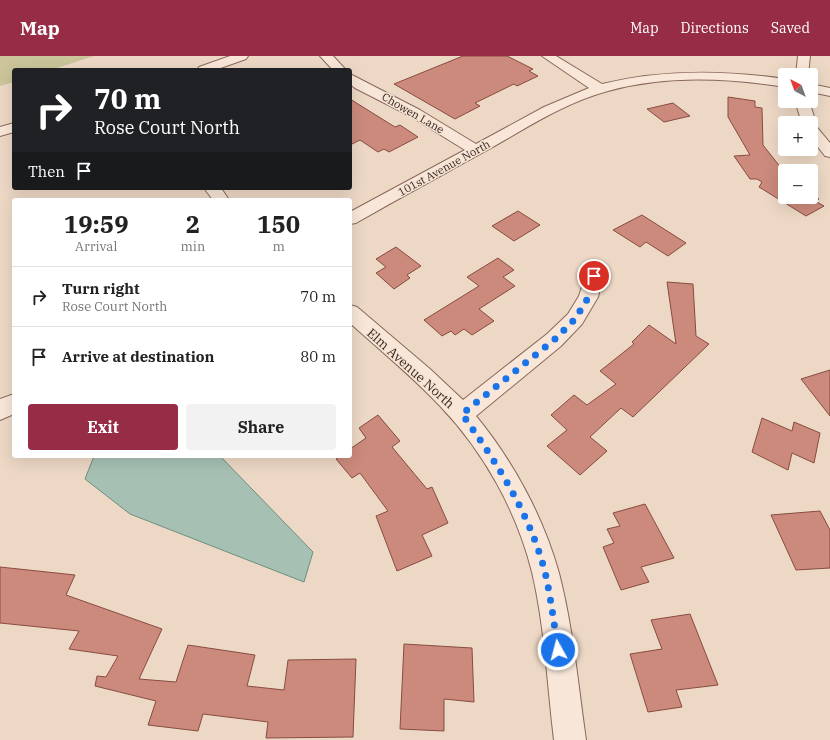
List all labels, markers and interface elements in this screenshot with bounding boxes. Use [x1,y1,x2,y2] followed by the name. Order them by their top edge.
[20,16,60,40] text: Map
[630,19,659,37] text: Map
[681,19,749,37] text: Directions
[771,19,810,37] text: Saved
[778,68,818,108] north arrow
[778,68,818,204] map controls
[94,80,161,117] text: 70 m
[28,84,80,136] icon: right
[379,90,447,136] street label: Chowen Lane
[94,116,240,139] text: Rose Court North
[778,116,818,156] button: +
[395,137,493,199] street label: 101st Avenue North
[73,160,95,182] icon: arrive
[28,162,65,181] text: Then
[778,164,818,204] button: −
[64,208,129,240] text: 19:59
[186,208,200,240] text: 2
[257,208,300,240] text: 150
[75,238,117,255] text: Arrival
[180,238,205,255] text: min
[272,238,285,255] text: m
[577,259,611,293] pin
[583,265,605,287] icon: arrive
[62,279,140,298] text: Turn right
[28,286,50,308] icon: right
[300,287,336,306] text: 70 m
[62,298,167,315] text: Rose Court North
[363,324,458,412] street label: Elm Avenue North
[28,346,50,368] icon: arrive
[62,347,214,366] text: Arrive at destination
[300,347,336,366] text: 80 m
[28,404,178,450] button: Exit
[186,404,336,450] button: Share
[537,629,579,671] position arrow

